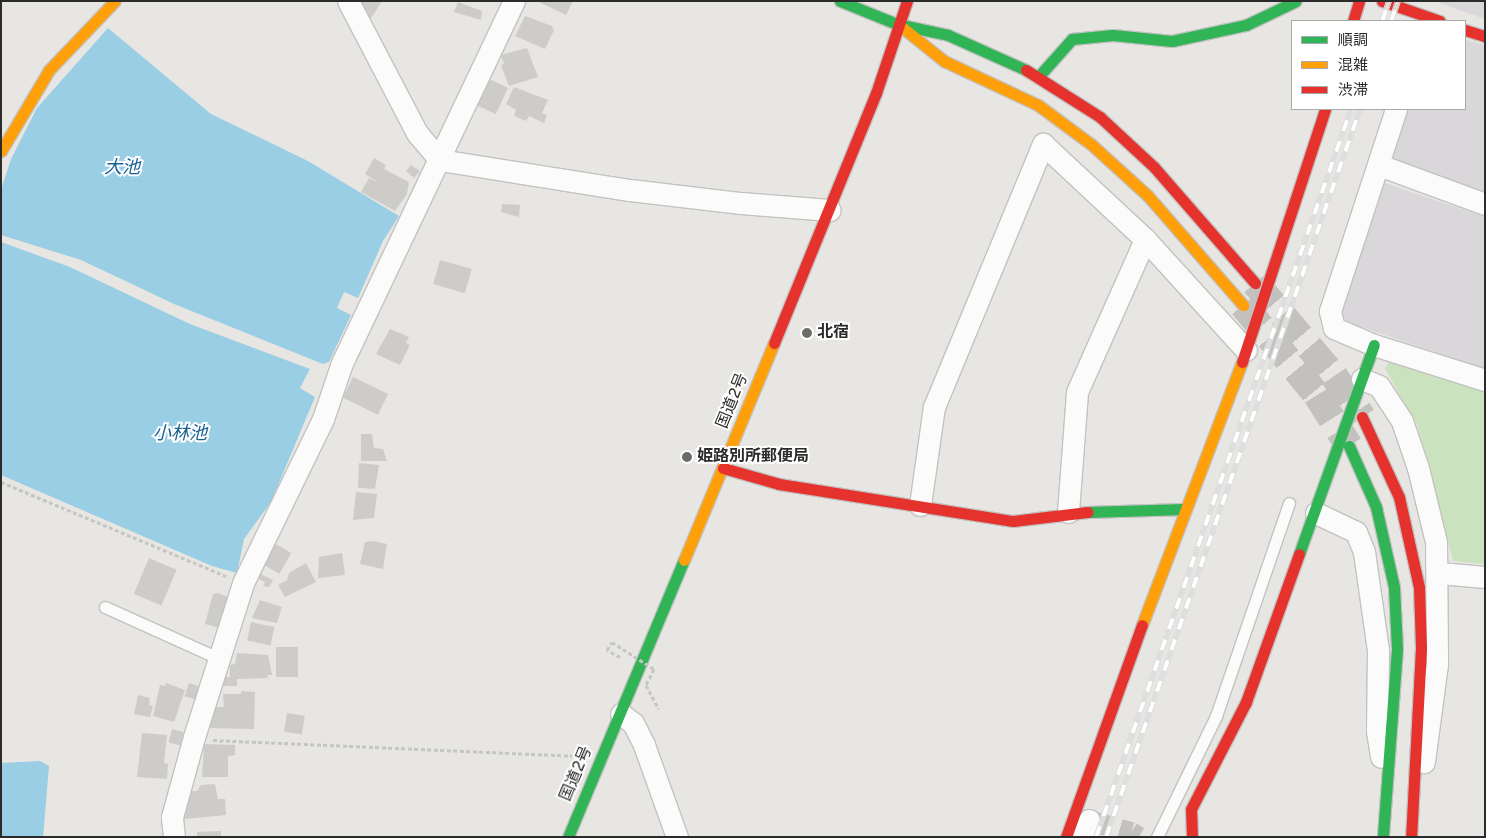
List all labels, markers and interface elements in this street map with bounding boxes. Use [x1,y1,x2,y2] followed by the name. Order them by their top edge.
[1291,20,1466,110] legend
[1338,32,1368,51] text: 順調
[1338,57,1368,76] text: 混雑
[1338,82,1368,101] text: 渋滞
[104,158,140,180] water label: 大池
[817,323,849,343] place label: 北宿
[801,327,813,339] marker: 北宿
[713,371,753,431] street label: 国道2号
[153,424,207,446] water label: 小林池
[697,447,809,467] place label: 姫路別所郵便局
[681,451,693,463] marker: 姫路別所郵便局
[557,744,597,804] street label: 国道2号

